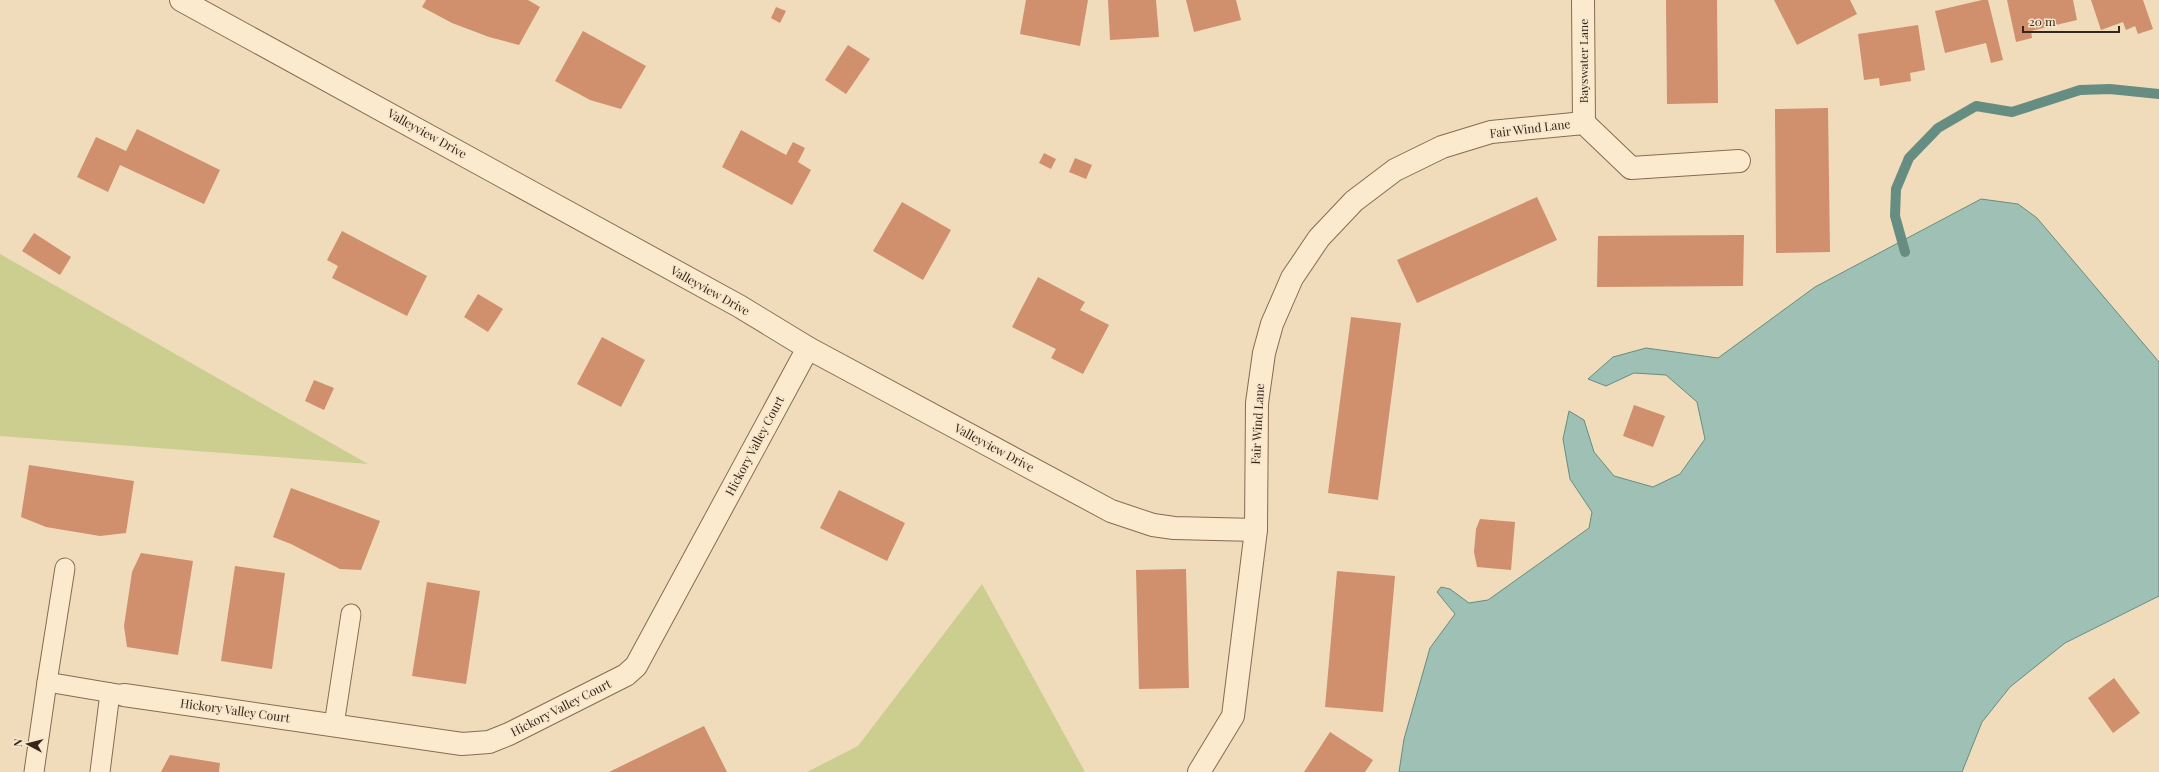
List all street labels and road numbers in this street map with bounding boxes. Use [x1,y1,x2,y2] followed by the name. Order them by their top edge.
[1575,19,1591,103] street label: Bayswater Lane
[384,104,470,162] street label: Valleyview Drive
[1489,115,1571,141] street label: Fair Wind Lane
[667,261,753,319] street label: Valleyview Drive
[1247,383,1267,465] street label: Fair Wind Lane
[721,392,787,498] street label: Hickory Valley Court
[951,419,1037,475] street label: Valleyview Drive
[508,675,614,739] street label: Hickory Valley Court
[179,694,292,726] street label: Hickory Valley Court

